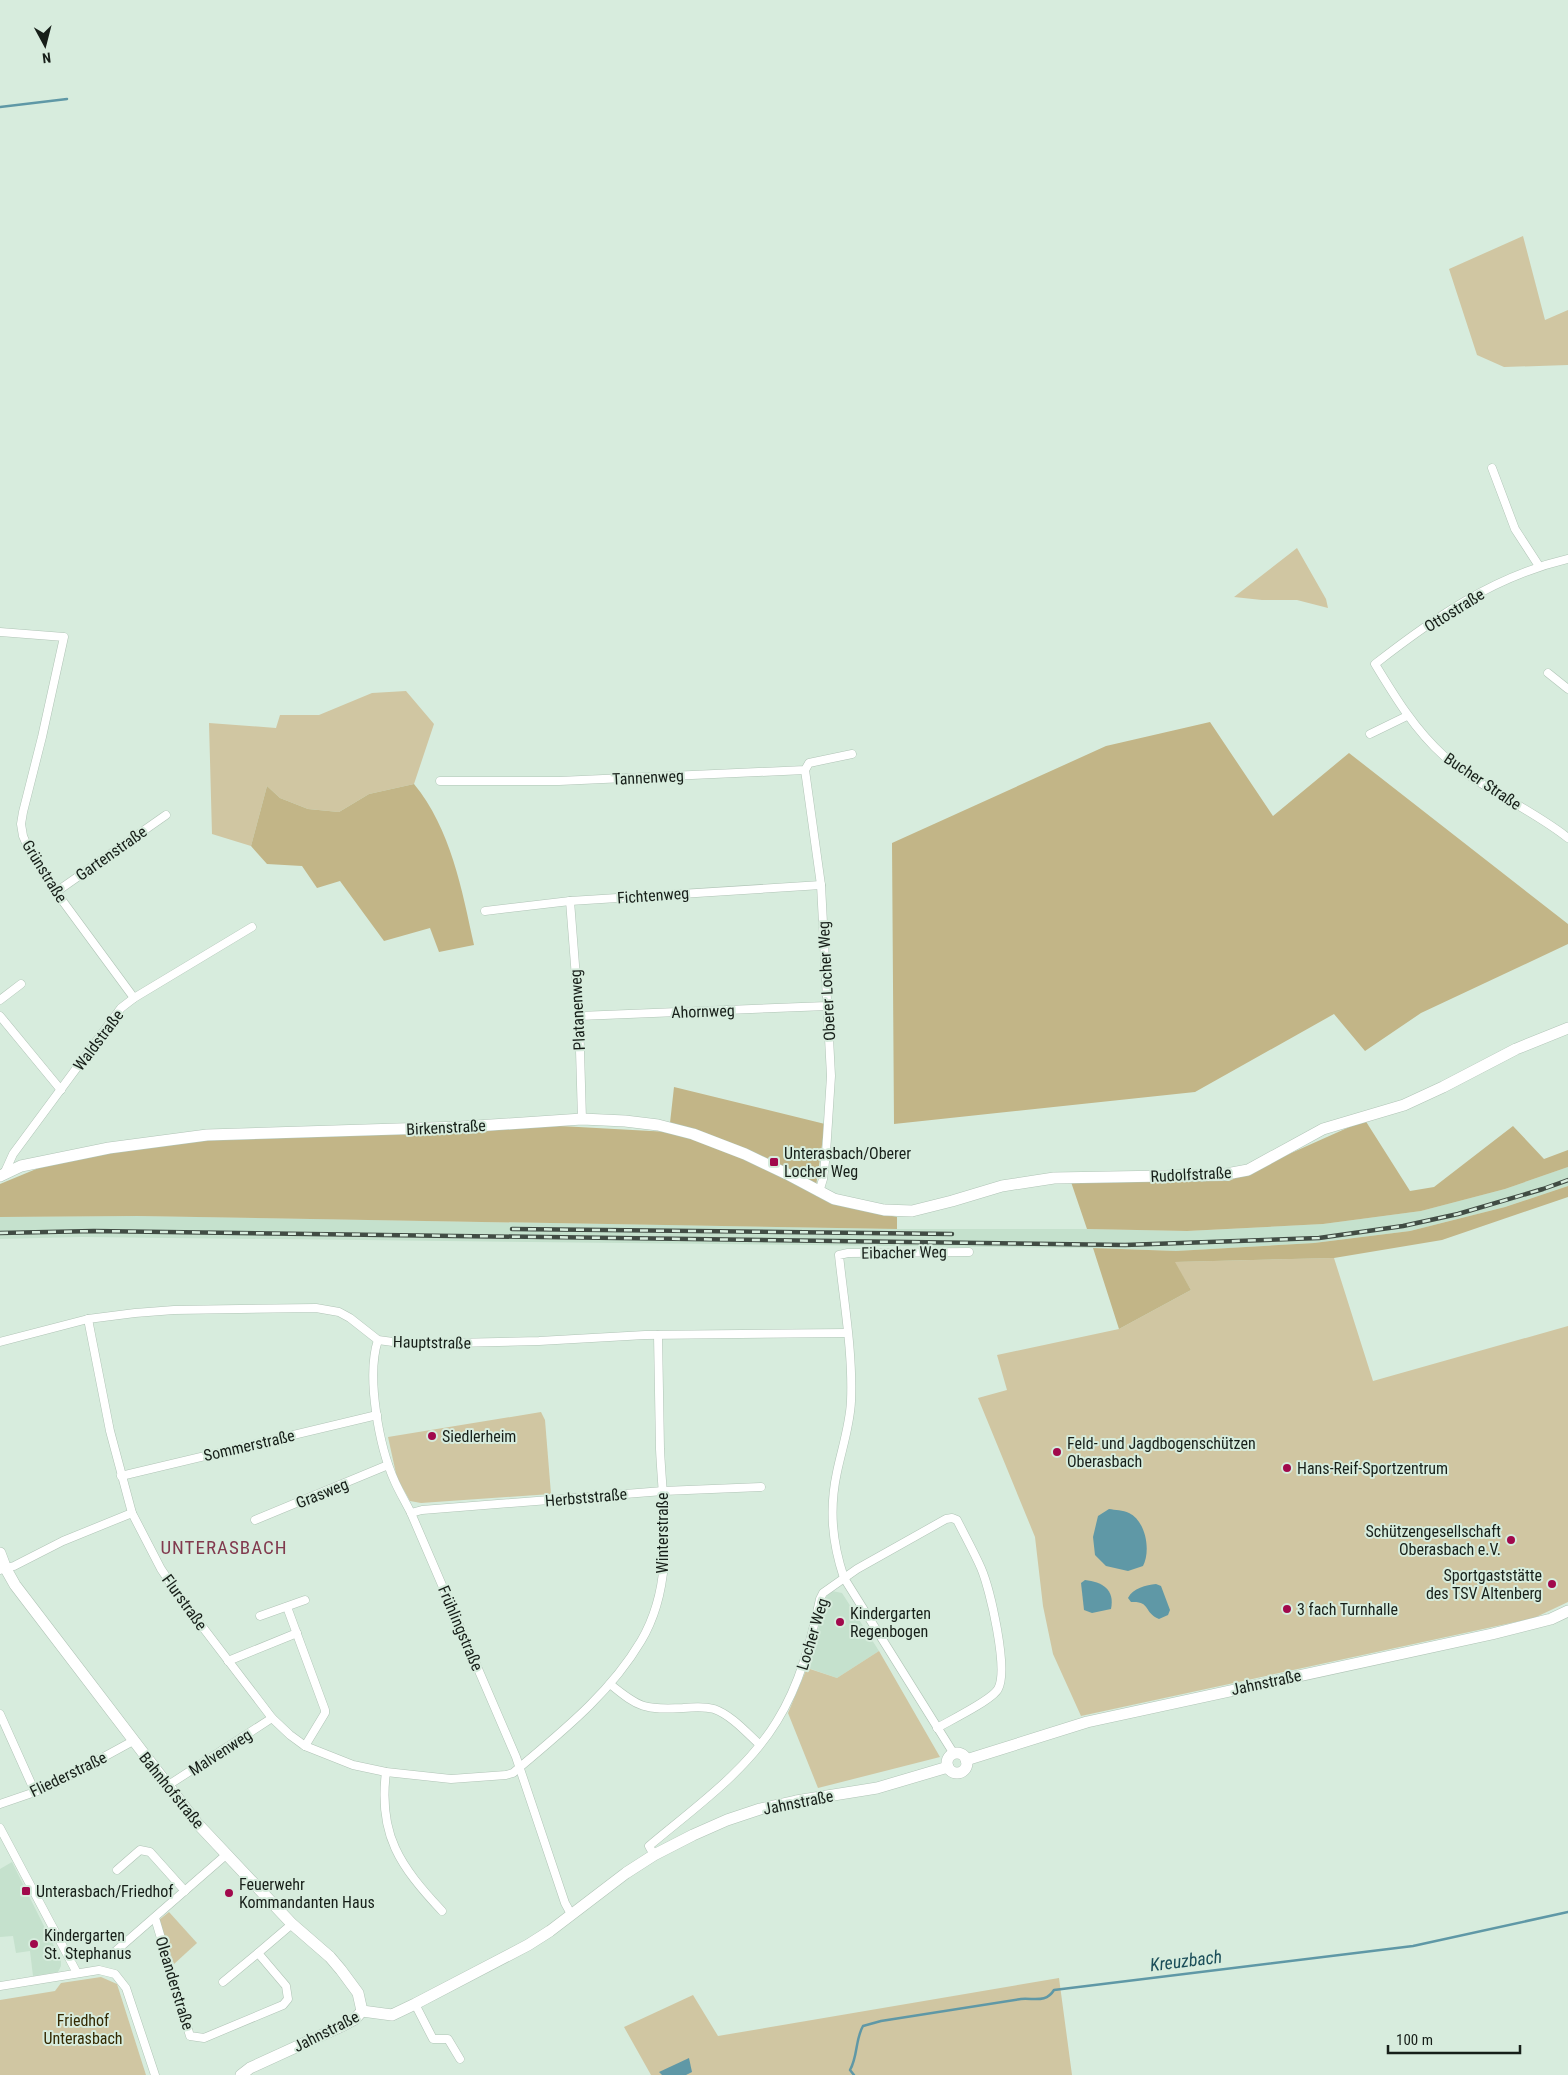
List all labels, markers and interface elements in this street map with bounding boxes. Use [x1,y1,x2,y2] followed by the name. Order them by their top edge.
[20,20,70,70] north arrow
[41,49,52,66] text: N
[1421,585,1488,636] street label: Ottostraße
[1441,749,1525,814] street label: Bucher Straße
[612,766,684,789] street label: Tannenweg
[72,822,151,885] street label: Gartenstraße
[18,837,71,906] street label: Grünstraße
[616,884,690,907] street label: Fichtenweg
[814,921,839,1041] street label: Oberer Locher Weg
[566,969,589,1051] street label: Platanenweg
[671,1001,735,1022] street label: Ahornweg
[69,1006,127,1074] street label: Waldstraße
[406,1116,486,1139] street label: Birkenstraße
[784,1144,911,1181] place label: Unterasbach/Oberer Locher Weg
[768,1156,780,1168] marker: Unterasbach/Oberer Locher Weg
[1150,1163,1232,1186] street label: Rudolfstraße
[861,1242,947,1263] street label: Eibacher Weg
[393,1332,471,1353] street label: Hauptstraße
[202,1426,297,1465] street label: Sommerstraße
[442,1427,516,1446] place label: Siedlerheim
[426,1430,438,1442] marker: Siedlerheim
[1067,1434,1256,1471] place label: Feld- und Jagdbogenschützen Oberasbach
[1051,1446,1063,1458] marker: Feld- und Jagdbogenschützen Oberasbach
[1297,1459,1448,1478] place label: Hans-Reif-Sportzentrum
[1281,1462,1293,1474] marker: Hans-Reif-Sportzentrum
[293,1474,351,1513] street label: Grasweg
[544,1484,628,1511] street label: Herbststraße
[653,1493,672,1573] street label: Winterstraße
[1366,1522,1501,1559] place label: Schützengesellschaft Oberasbach e.V.
[1505,1534,1517,1546] marker: Schützengesellschaft Oberasbach e.V.
[160,1536,288,1559] district label: UNTERASBACH
[1426,1566,1542,1603] place label: Sportgaststätte des TSV Altenberg
[158,1571,211,1634] street label: Flurstraße
[1546,1578,1558,1590] marker: Sportgaststätte des TSV Altenberg
[434,1583,487,1674] street label: Frühlingstraße
[793,1596,832,1672] street label: Locher Weg
[1297,1600,1398,1619] place label: 3 fach Turnhalle
[1281,1603,1293,1615] marker: 3 fach Turnhalle
[850,1604,931,1641] place label: Kindergarten Regenbogen
[834,1616,846,1628] marker: Kindergarten Regenbogen
[1229,1666,1303,1699] street label: Jahnstraße
[185,1725,255,1780] street label: Malvenweg
[27,1748,110,1801] street label: Fliederstraße
[135,1748,208,1832] street label: Bahnhofstraße
[761,1786,835,1819] street label: Jahnstraße
[239,1875,375,1912] place label: Feuerwehr Kommandanten Haus
[36,1882,173,1901] place label: Unterasbach/Friedhof
[20,1885,32,1897] marker: Unterasbach/Friedhof
[223,1887,235,1899] marker: Feuerwehr Kommandanten Haus
[44,1926,132,1963] place label: Kindergarten St. Stephanus
[151,1934,198,2032] street label: Oleanderstraße
[28,1938,40,1950] marker: Kindergarten St. Stephanus
[1149,1946,1223,1975] water label: Kreuzbach
[290,2007,362,2056] street label: Jahnstraße
[43,2011,123,2048] park label: Friedhof Unterasbach
[1388,2022,1520,2054] scale bar
[1396,2031,1433,2049] text: 100 m

